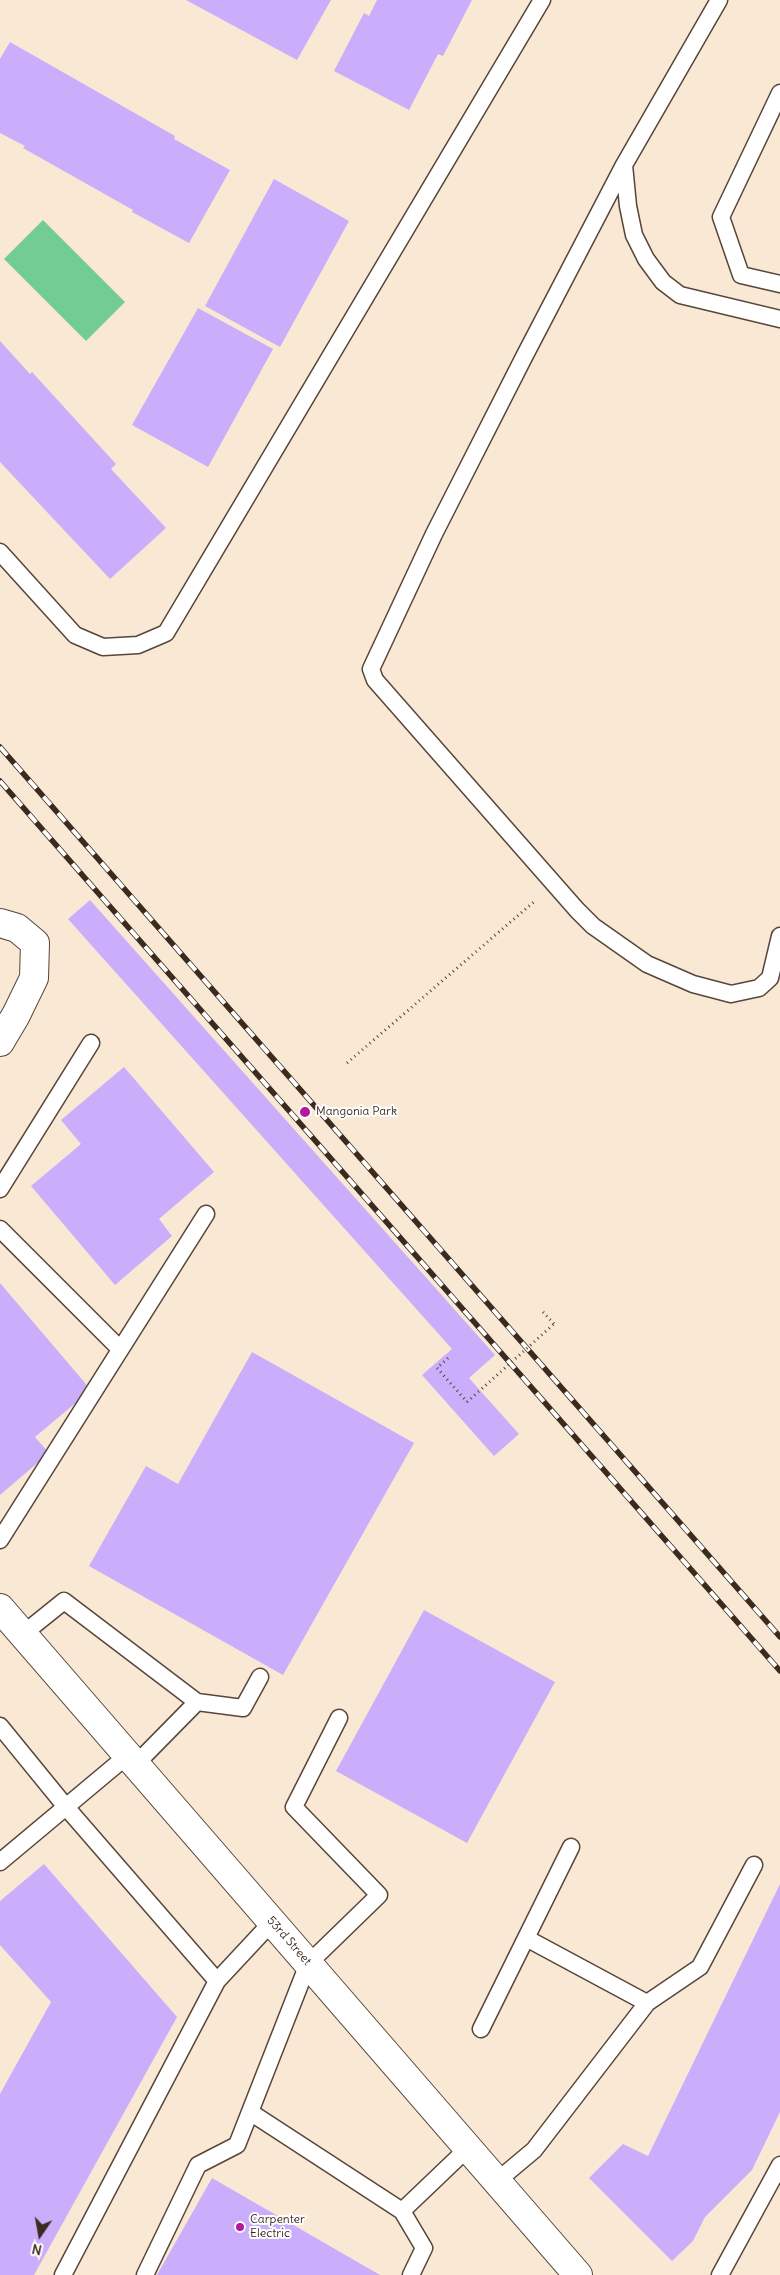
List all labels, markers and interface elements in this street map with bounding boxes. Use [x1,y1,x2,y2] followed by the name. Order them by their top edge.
[298,1105,312,1119] marker: Mangonia Park
[316,1105,397,1119] place label: Mangonia Park
[264,1913,314,1969] street label: 53rd Street
[15,2210,65,2260] north arrow
[250,2213,305,2241] place label: Carpenter Electric
[234,2221,246,2233] marker: Carpenter Electric
[30,2240,43,2259] text: N

